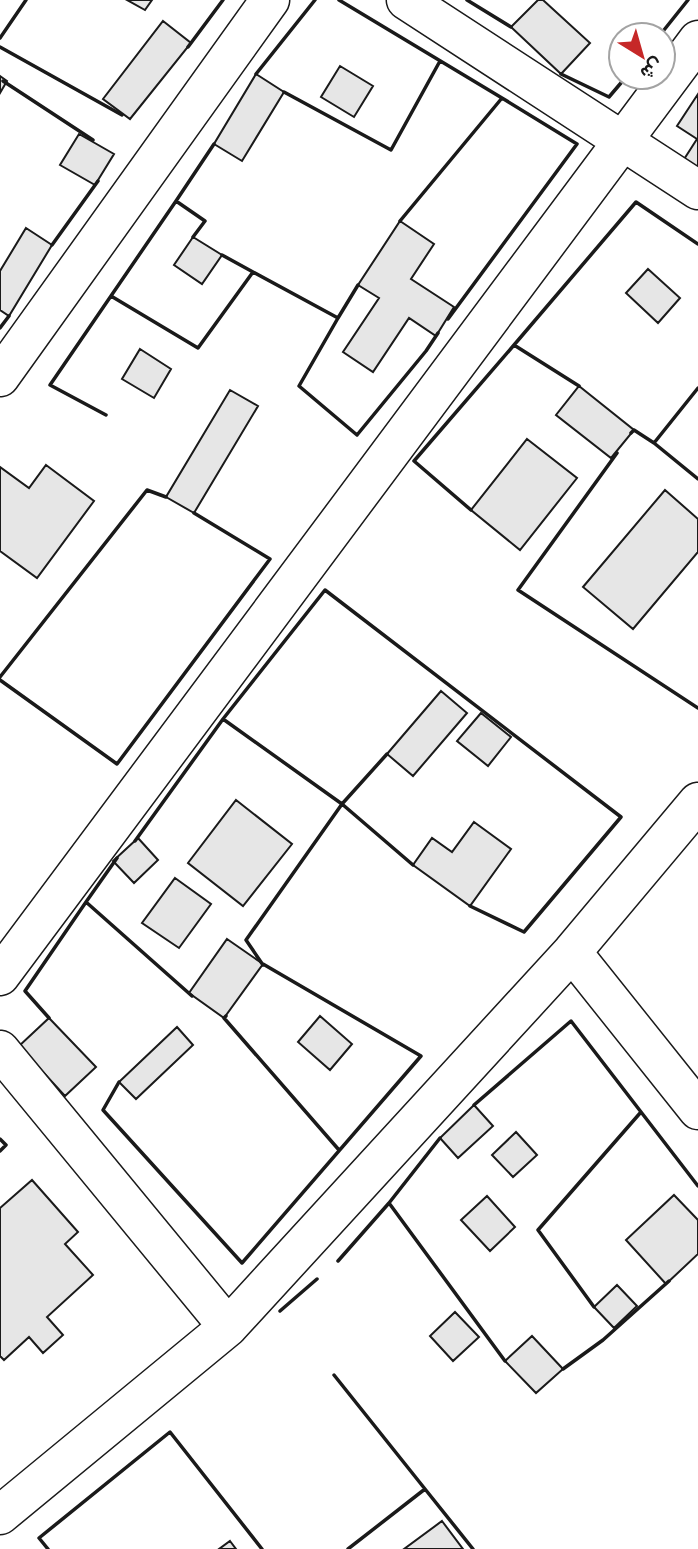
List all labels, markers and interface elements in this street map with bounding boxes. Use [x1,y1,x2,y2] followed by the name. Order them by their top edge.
[607,21,677,91] north arrow
[635,52,667,85] text: ش

